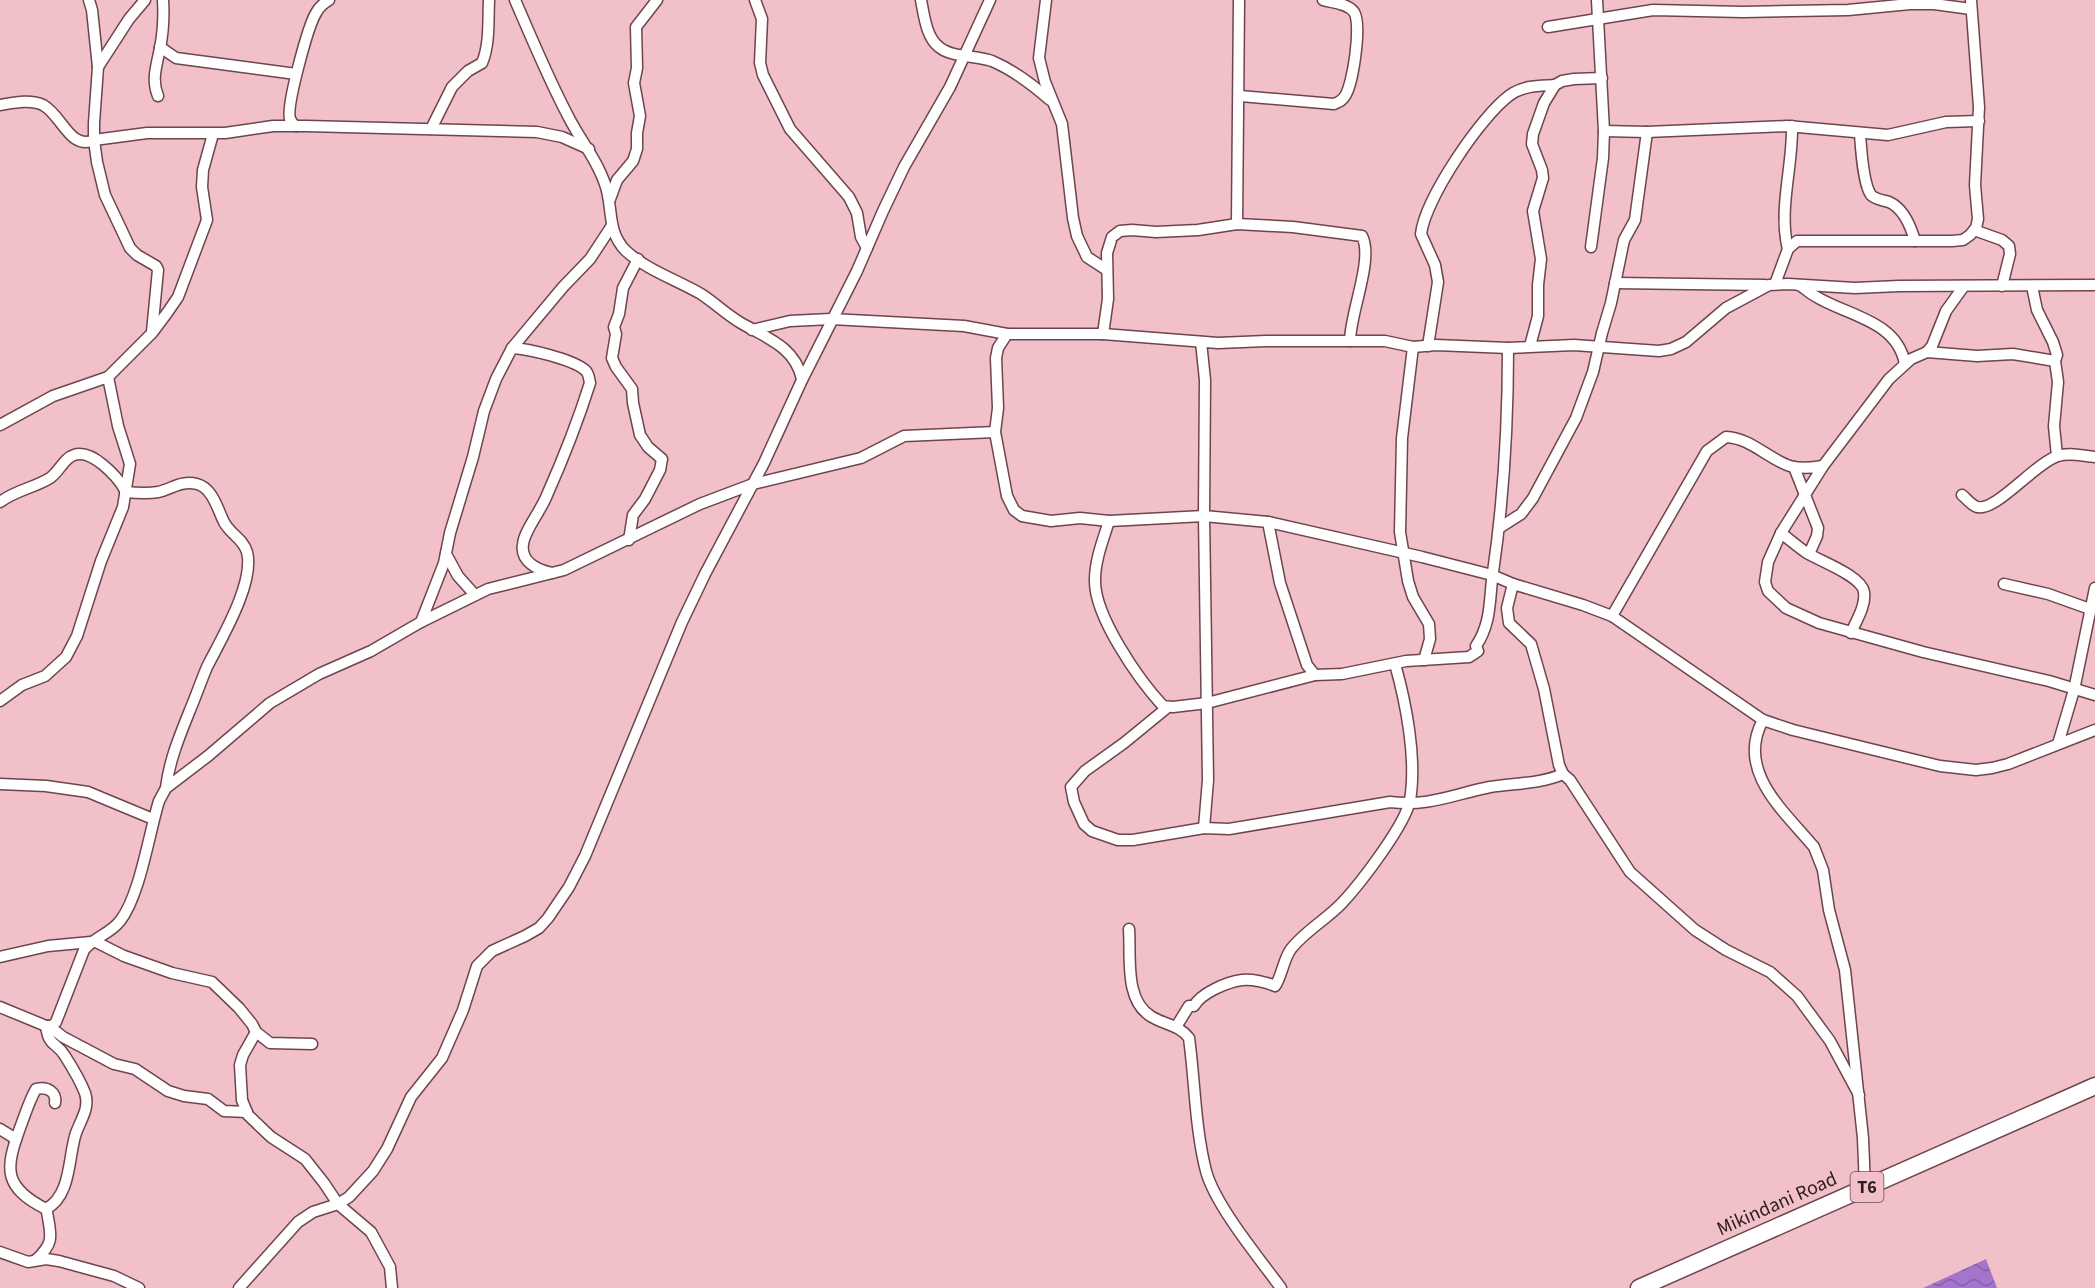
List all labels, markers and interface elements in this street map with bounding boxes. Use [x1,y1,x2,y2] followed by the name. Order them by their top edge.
[1712,1165,1842,1243] street label: Mikindani Road
[1850,1172,1884,1202] road number: T6

